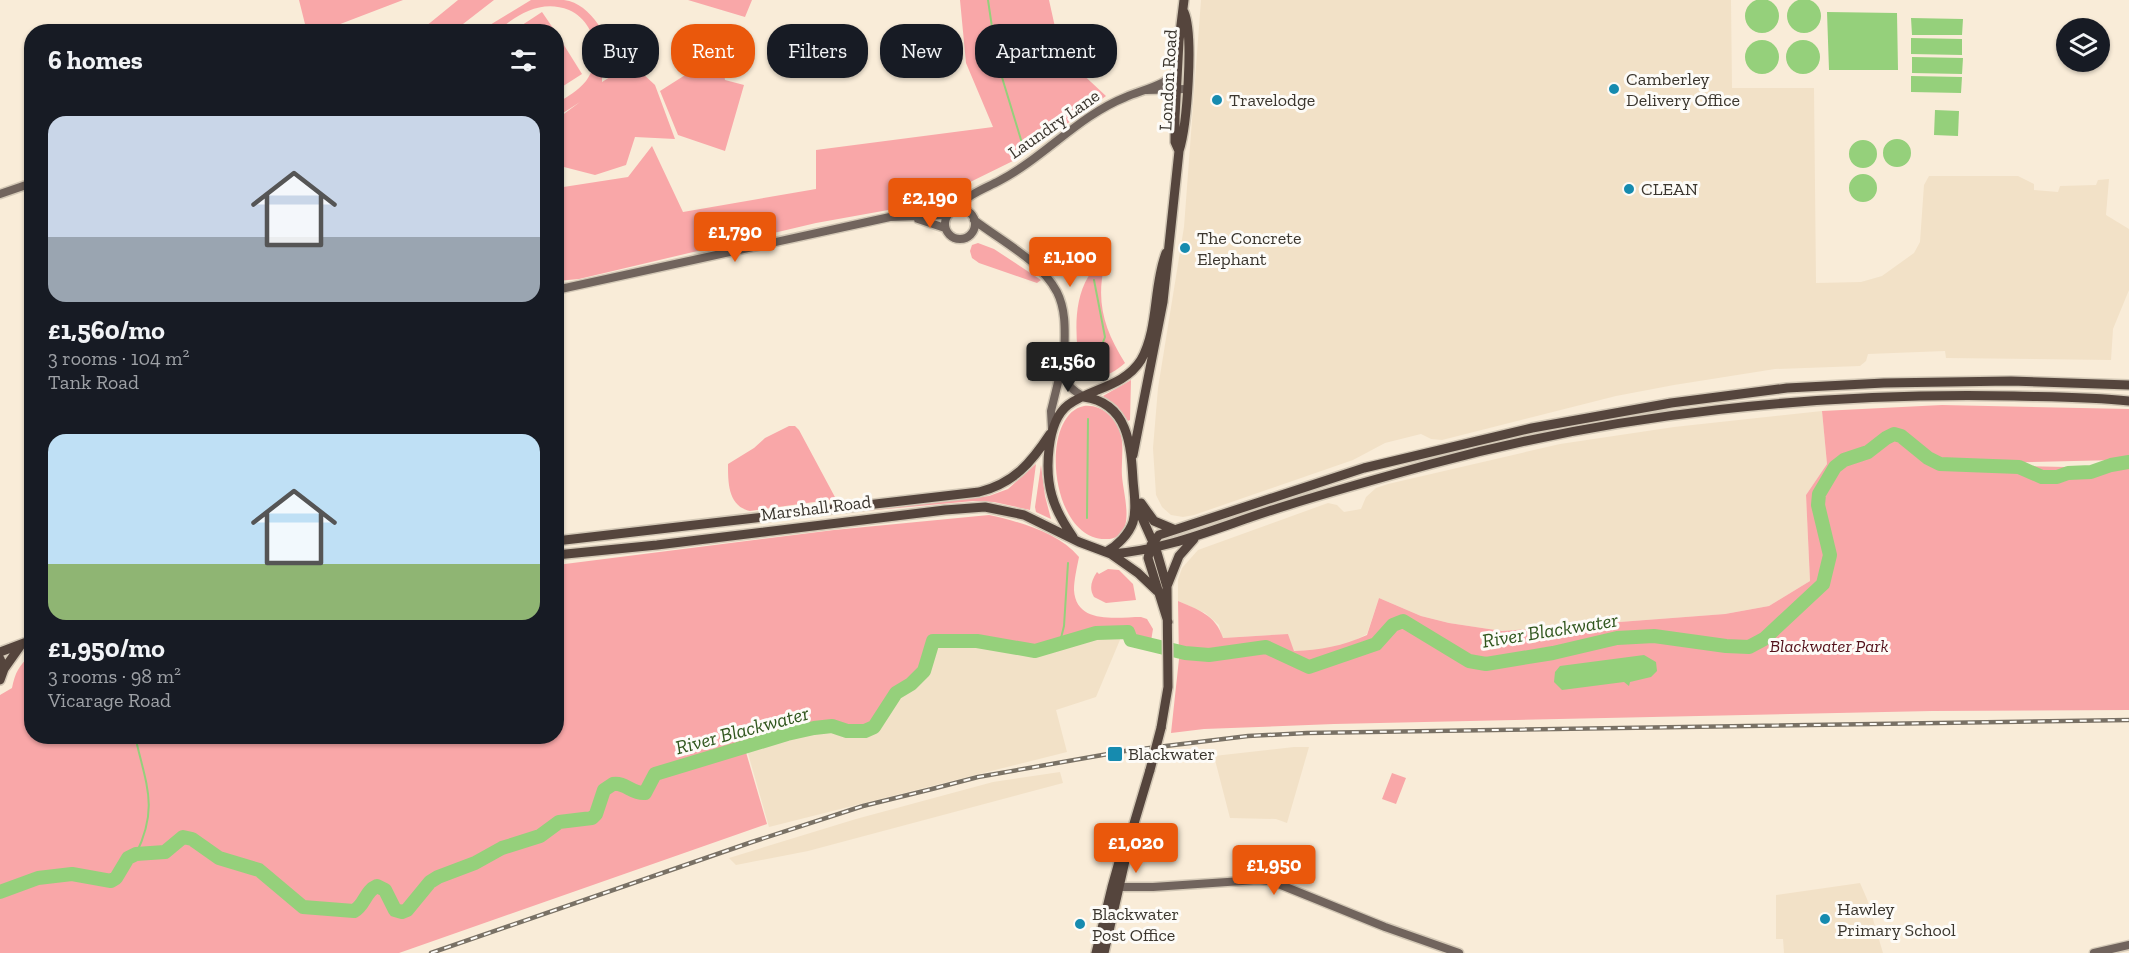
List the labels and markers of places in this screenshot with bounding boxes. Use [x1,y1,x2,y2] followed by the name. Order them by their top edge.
[1626,68,1740,111] place label: Camberley Delivery Office
[1607,82,1621,96] marker: Camberley Delivery Office
[1229,89,1315,111] place label: Travelodge
[1210,93,1224,107] marker: Travelodge
[881,178,979,229] pin: £2,190
[1641,178,1698,200] place label: CLEAN
[1622,182,1636,196] marker: CLEAN
[686,212,784,263] pin: £1,790
[1197,227,1301,270] place label: The Concrete Elephant
[1021,237,1119,288] pin: £1,100
[1178,241,1192,255] marker: The Concrete Elephant
[1019,342,1117,393] pin: £1,560
[1128,743,1215,765] place label: Blackwater
[1106,745,1124,763] marker: Blackwater
[1087,823,1185,874] pin: £1,020
[1225,845,1323,896] pin: £1,950
[1837,898,1956,941] place label: Hawley Primary School
[1092,903,1179,946] place label: Blackwater Post Office
[1818,912,1832,926] marker: Hawley Primary School
[1073,917,1087,931] marker: Blackwater Post Office

